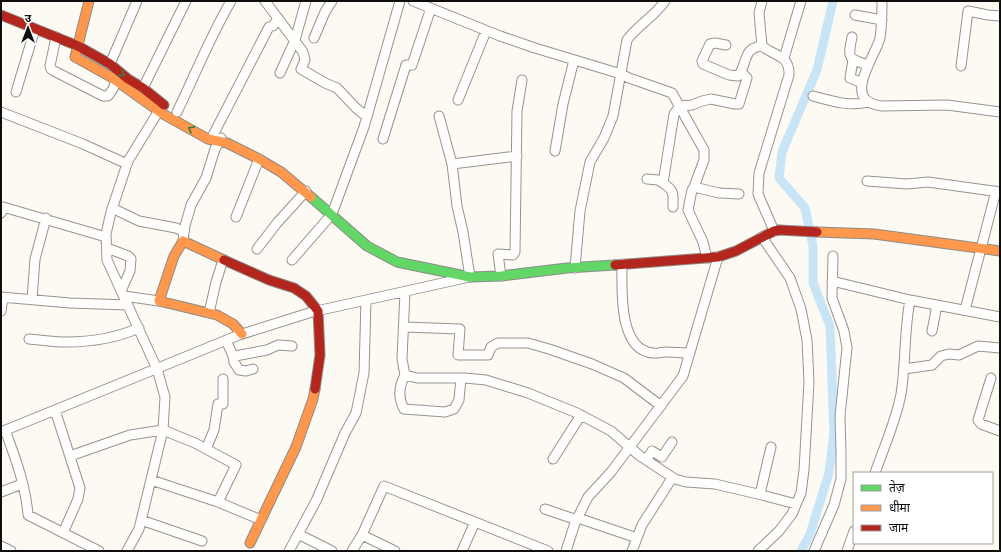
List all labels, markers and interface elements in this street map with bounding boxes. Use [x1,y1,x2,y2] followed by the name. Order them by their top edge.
[8,8,48,48] north arrow
[25,12,32,24] text: उ
[118,70,125,77] one-way arrow
[188,127,195,134] one-way arrow
[853,472,993,544] legend
[889,480,906,495] text: तेज़
[889,500,911,515] text: धीमा
[889,521,909,535] text: जाम

